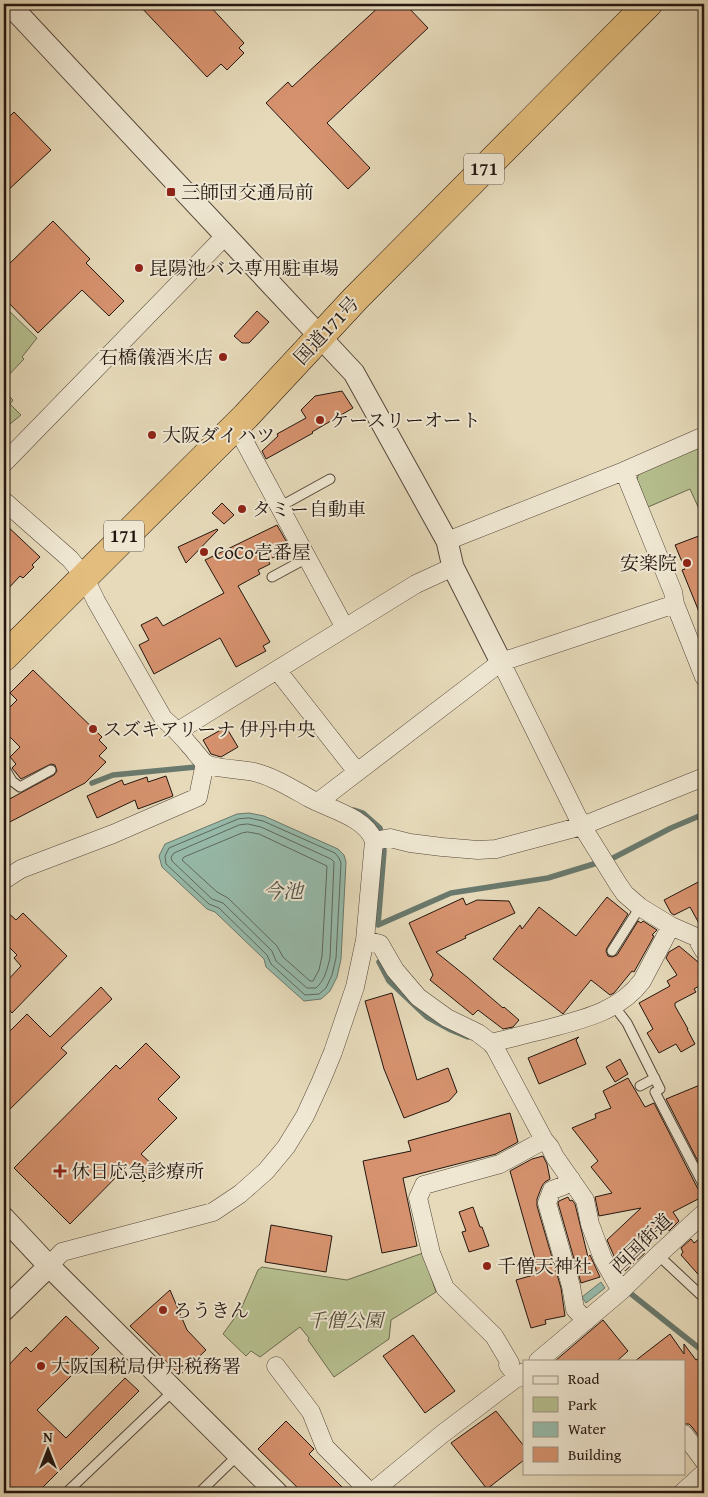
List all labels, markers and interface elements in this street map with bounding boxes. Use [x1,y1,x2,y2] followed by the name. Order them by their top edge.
[464,153,504,184] road number: 171
[181,178,314,206] place label: 三師団交通局前
[165,186,177,198] marker: 三師団交通局前
[149,254,339,282] place label: 昆陽池バス専用駐車場
[133,262,145,274] marker: 昆陽池バス専用駐車場
[287,290,365,370] street label: 国道171号
[99,343,213,371] place label: 石橋儀酒米店
[217,351,229,363] marker: 石橋儀酒米店
[330,406,481,434] place label: ケースリーオート
[314,414,326,426] marker: ケースリーオート
[162,421,275,449] place label: 大阪ダイハツ
[146,429,158,441] marker: 大阪ダイハツ
[252,495,366,523] place label: タミー自動車
[236,503,248,515] marker: タミー自動車
[104,520,144,552] road number: 171
[214,538,311,566] place label: CoCo壱番屋
[198,546,210,558] marker: CoCo壱番屋
[620,549,677,577] place label: 安楽院
[681,557,693,569] marker: 安楽院
[103,715,315,743] place label: スズキアリーナ 伊丹中央
[87,723,99,735] marker: スズキアリーナ 伊丹中央
[263,876,305,905] water label: 今池
[71,1157,204,1185] place label: 休日応急診療所
[53,1164,67,1178] marker: 休日応急診療所
[604,1207,678,1279] street label: 西国街道
[497,1252,592,1280] place label: 千僧天神社
[481,1260,493,1272] marker: 千僧天神社
[173,1296,249,1324] place label: ろうきん
[157,1304,169,1316] marker: ろうきん
[307,1306,386,1334] park label: 千僧公園
[51,1352,241,1380] place label: 大阪国税局伊丹税務署
[35,1360,47,1372] marker: 大阪国税局伊丹税務署
[523,1360,686,1474] legend
[568,1368,599,1389] text: Road
[568,1394,597,1415] text: Park
[568,1418,606,1439] text: Water
[22,1424,72,1474] north arrow
[43,1427,53,1447] text: N
[568,1444,622,1465] text: Building

